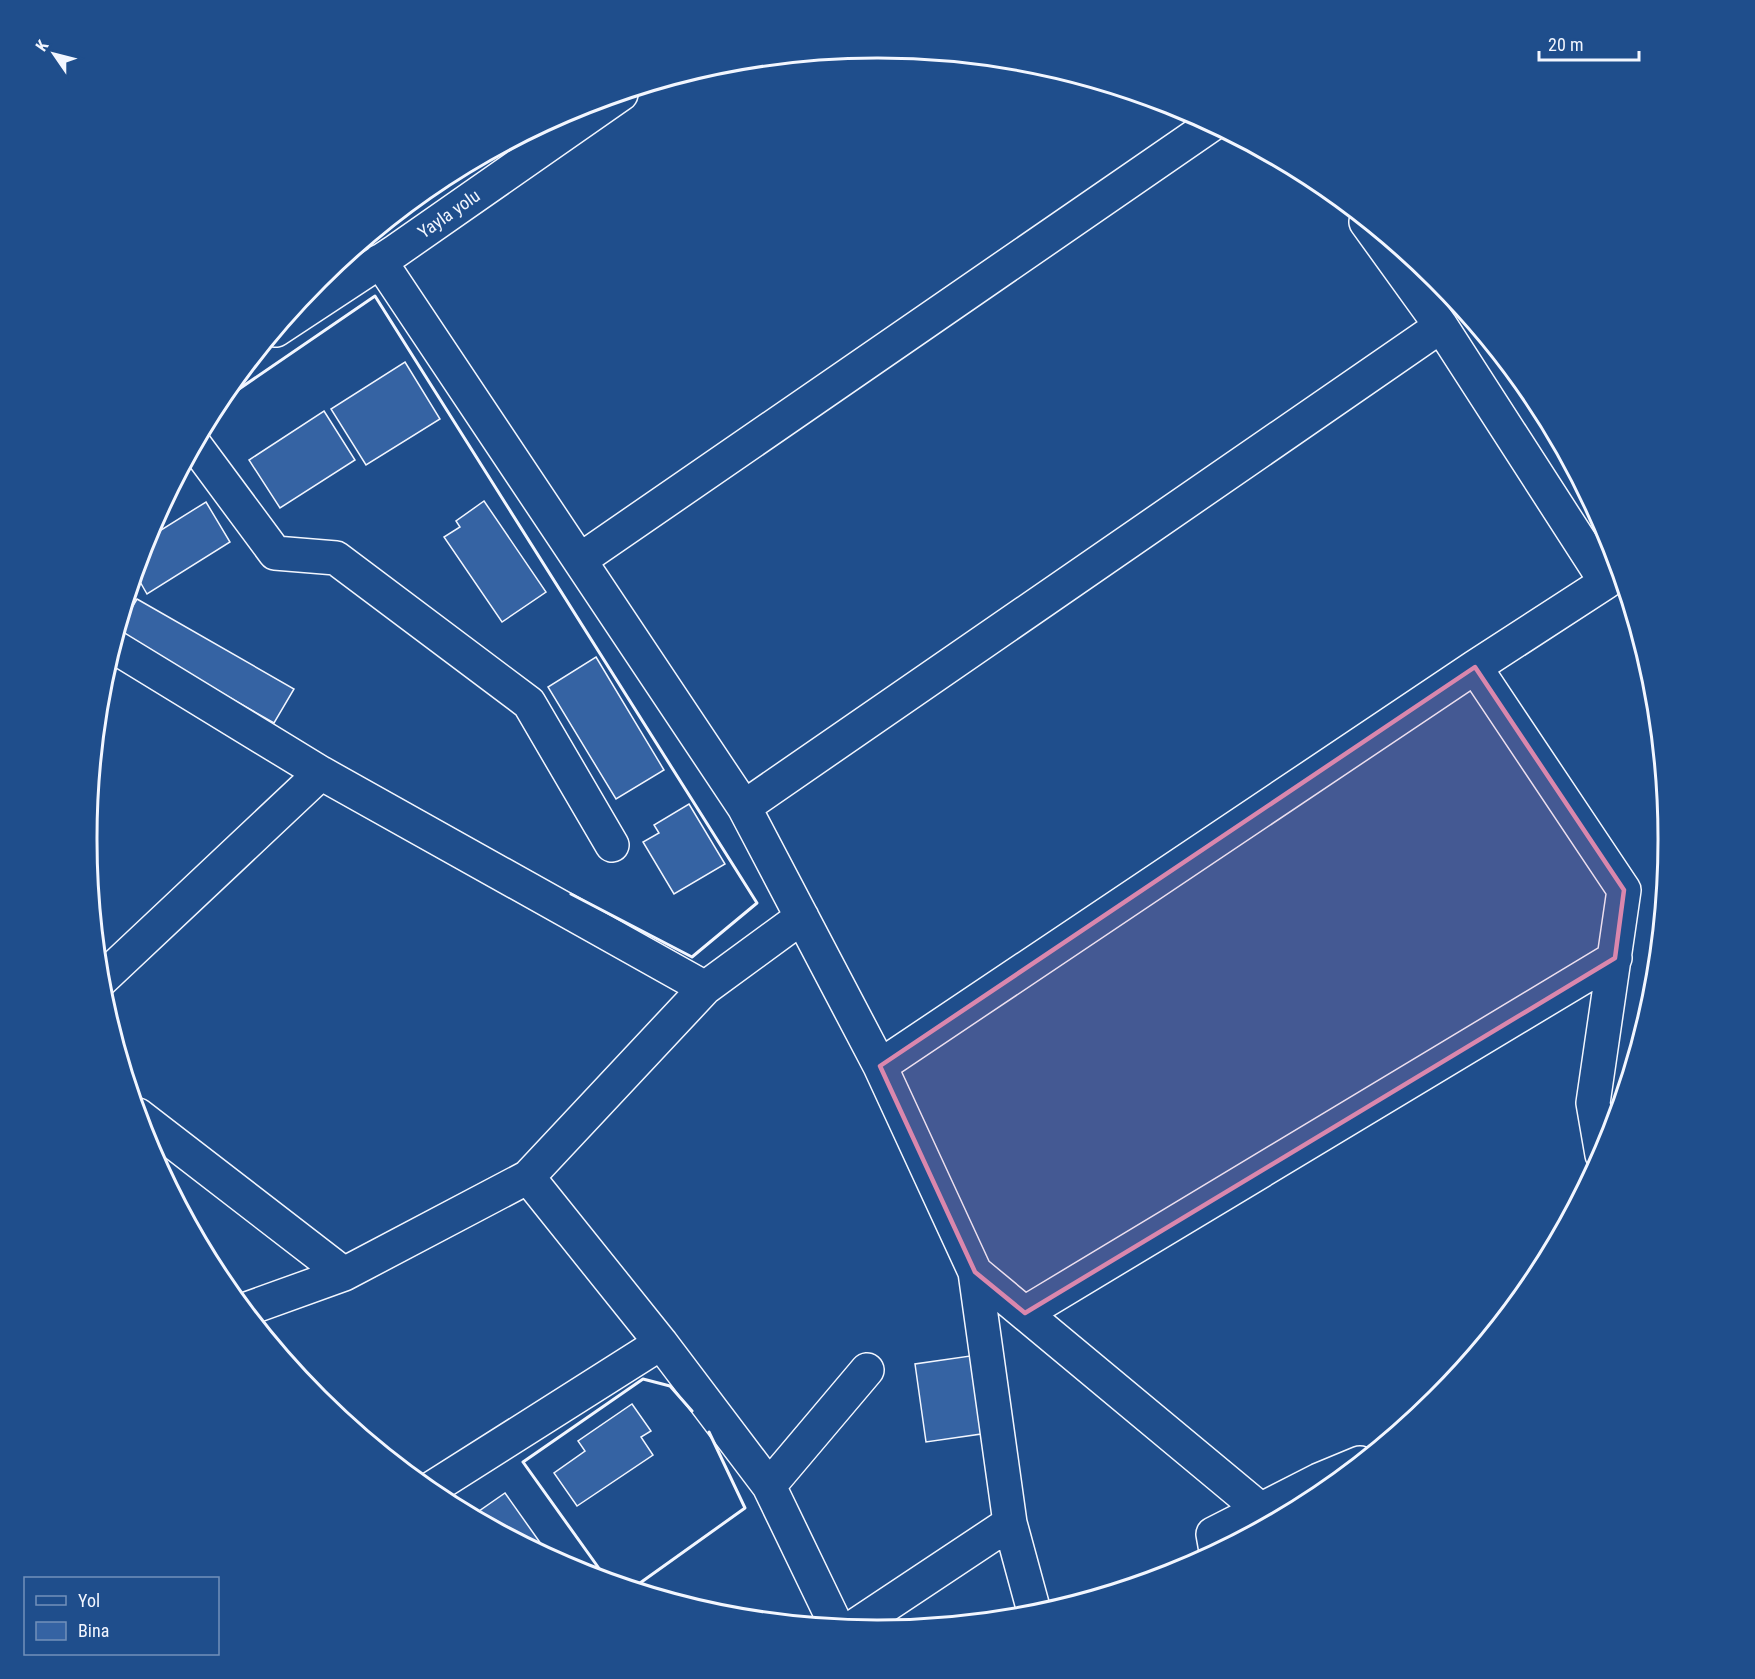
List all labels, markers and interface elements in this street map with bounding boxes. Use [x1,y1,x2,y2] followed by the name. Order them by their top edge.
[24,24,84,84] north arrow
[1539,24,1640,62] scale bar
[1548,34,1583,55] text: 20 m
[32,36,53,55] text: K
[414,185,484,243] street label: Yayla yolu
[24,1577,219,1655] legend
[78,1590,100,1611] text: Yol
[78,1620,109,1641] text: Bina

